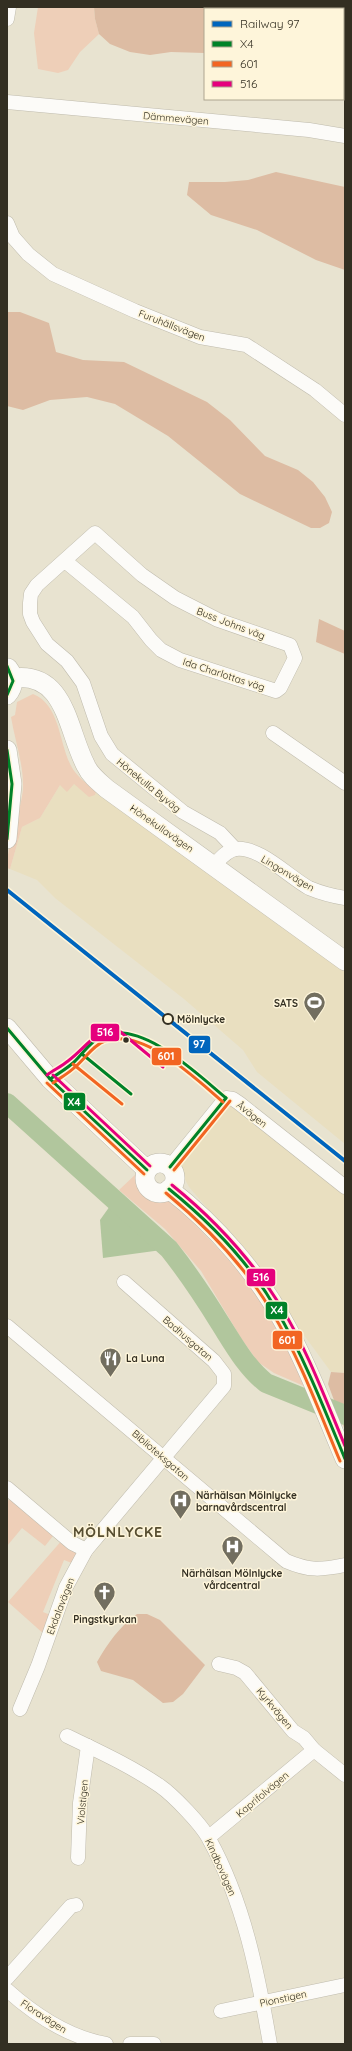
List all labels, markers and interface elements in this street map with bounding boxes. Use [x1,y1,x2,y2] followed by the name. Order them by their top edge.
[204,8,344,100] legend
[240,16,299,31] text: Railway 97
[240,36,254,51] text: X4
[240,56,258,71] text: 601
[240,76,258,91] text: 516
[143,109,209,128] street label: Dämmevägen
[137,307,207,344] street label: Furuhällsvägen
[195,604,267,643] street label: Buss Johns väg
[181,655,267,694] street label: Ida Charlottas väg
[114,756,183,815] street label: Hönekulla Byväg
[127,802,196,855] street label: Hönekullavägen
[259,852,317,894] street label: Lingonvägen
[301,990,327,1023] sports icon: SATS
[274,997,298,1010] place label: SATS
[162,1013,174,1025] marker: Mölnlycke
[177,1013,225,1026] place label: Mölnlycke
[90,1023,120,1042] line badge: 516
[97,1025,113,1039] text: 516
[121,1035,131,1045] unlabelled marker
[188,1035,211,1054] line badge: 97
[193,1037,205,1051] text: 97
[151,1047,182,1066] line badge: 601
[157,1049,175,1063] text: 601
[63,1092,86,1111] line badge: X4
[67,1095,81,1109] text: X4
[234,1098,270,1130] street label: Åvägen
[246,1268,276,1287] line badge: 516
[253,1270,269,1284] text: 516
[265,1301,288,1320] line badge: X4
[270,1303,284,1317] text: X4
[160,1313,215,1364] street label: Badhusgatan
[272,1330,303,1350] line badge: 601
[278,1333,296,1347] text: 601
[97,1345,123,1378] restaurant icon: La Luna
[126,1352,164,1365] place label: La Luna
[129,1427,192,1484] street label: Biblioteksgatan
[167,1488,193,1521] hospital icon: Närhälsan Mölnlycke barnavårdscentral
[196,1489,297,1514] place label: Närhälsan Mölnlycke barnavårdscentral
[73,1523,163,1541] district label: MÖLNLYCKE
[219,1534,245,1567] hospital icon: Närhälsan Mölnlycke vårdcentral
[182,1567,282,1592] place label: Närhälsan Mölnlycke vårdcentral
[44,1576,77,1637] street label: Ekdalavägen
[92,1580,118,1613] church icon: Pingstkyrkan
[73,1613,137,1626] place label: Pingstkyrkan
[253,1685,296,1732] street label: Kyrkvägen
[233,1769,291,1820] street label: Kaprifolvägen
[74,1779,91,1825] street label: Violstigen
[202,1836,239,1898] street label: Kindbovägen
[258,1987,308,2010] street label: Pionstigen
[18,1997,69,2036] street label: Floravägen

